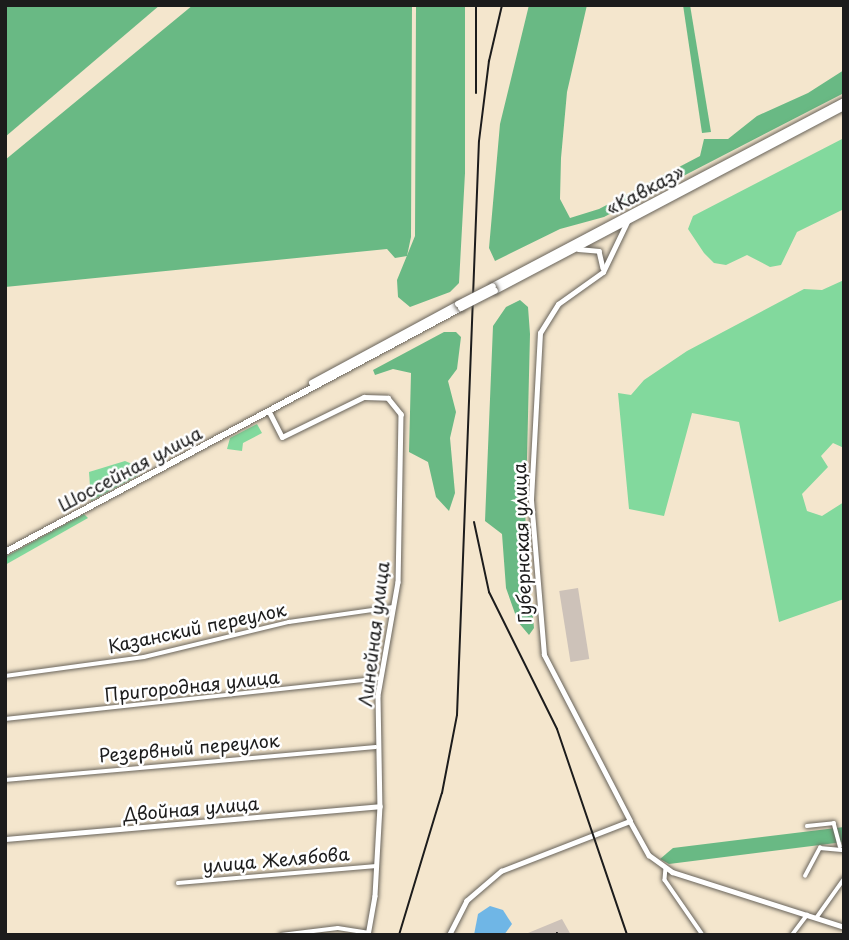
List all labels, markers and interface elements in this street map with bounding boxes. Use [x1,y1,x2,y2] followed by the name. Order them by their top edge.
[602,161,688,219] street label: «Кавказ»
[54,422,206,516] street label: Шоссейная улица
[508,462,536,624] street label: Губернская улица
[354,560,394,708] street label: Линейная улица
[106,599,288,657] street label: Казанский переулок
[103,666,281,706] street label: Пригородная улица
[97,729,281,767] street label: Резервный переулок
[122,792,260,826] street label: Двойная улица
[201,843,351,877] street label: улица Желябова

